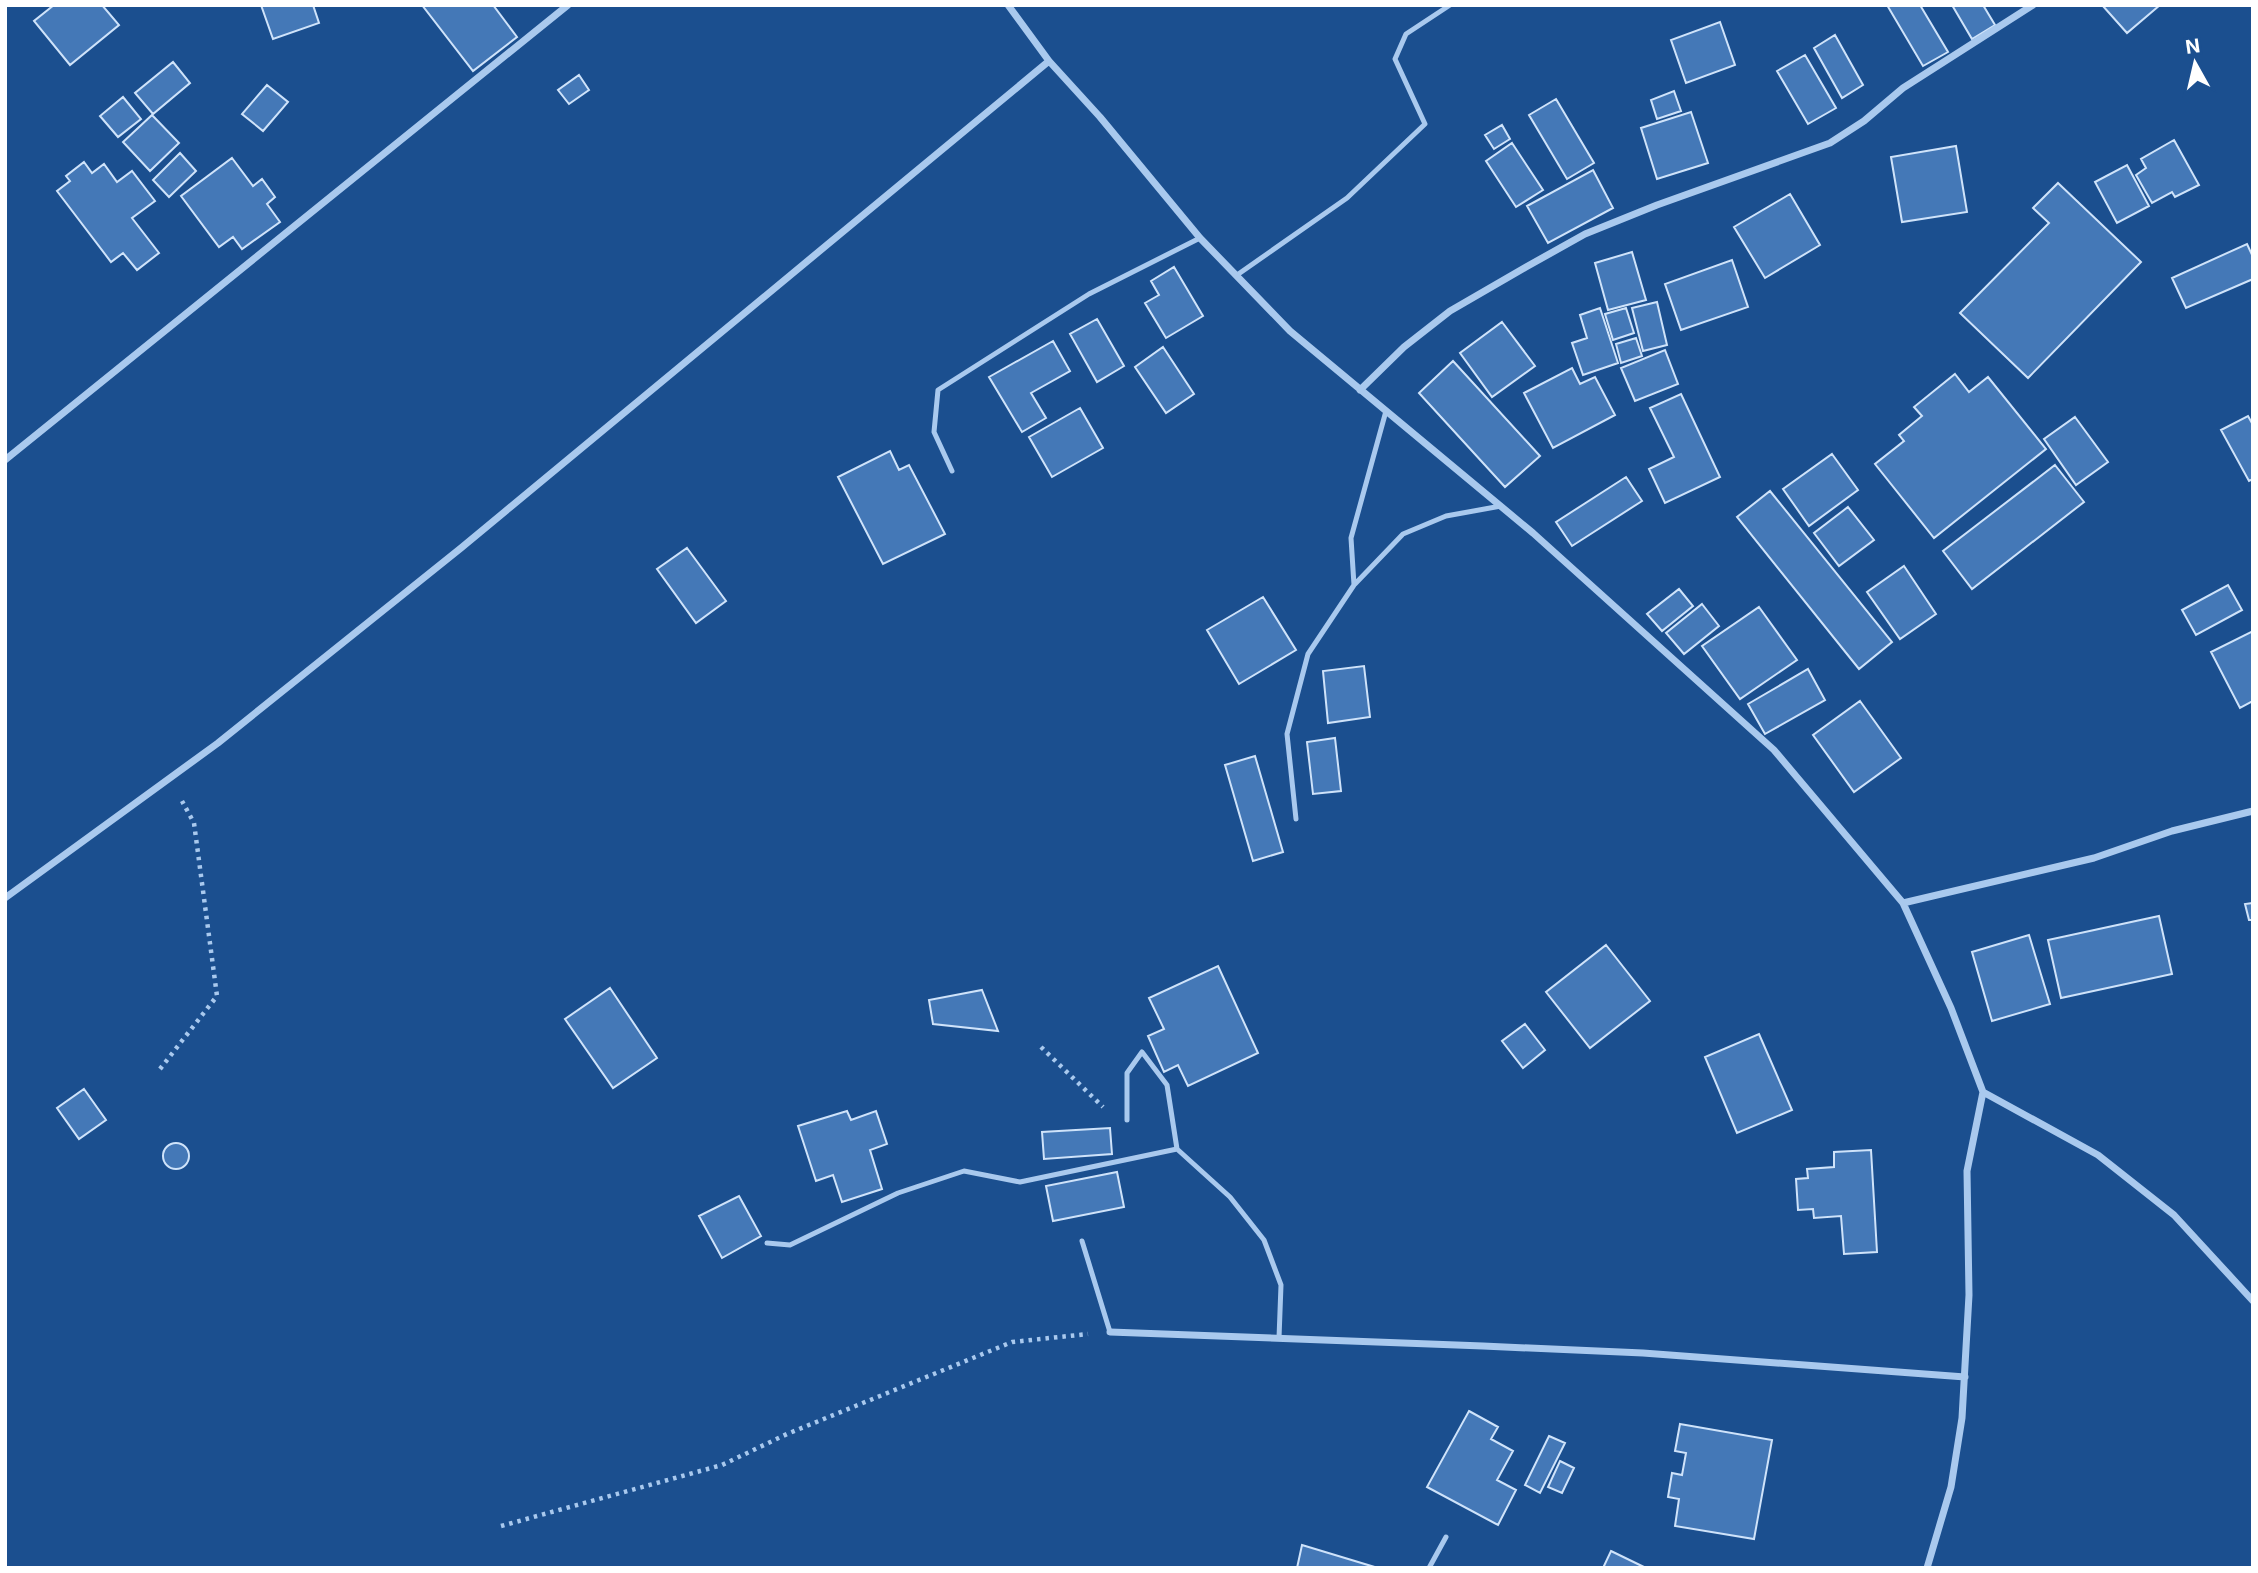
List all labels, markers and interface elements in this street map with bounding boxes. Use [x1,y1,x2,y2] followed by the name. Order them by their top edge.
[2160,28,2230,98] north arrow
[2184,34,2201,59] text: N

